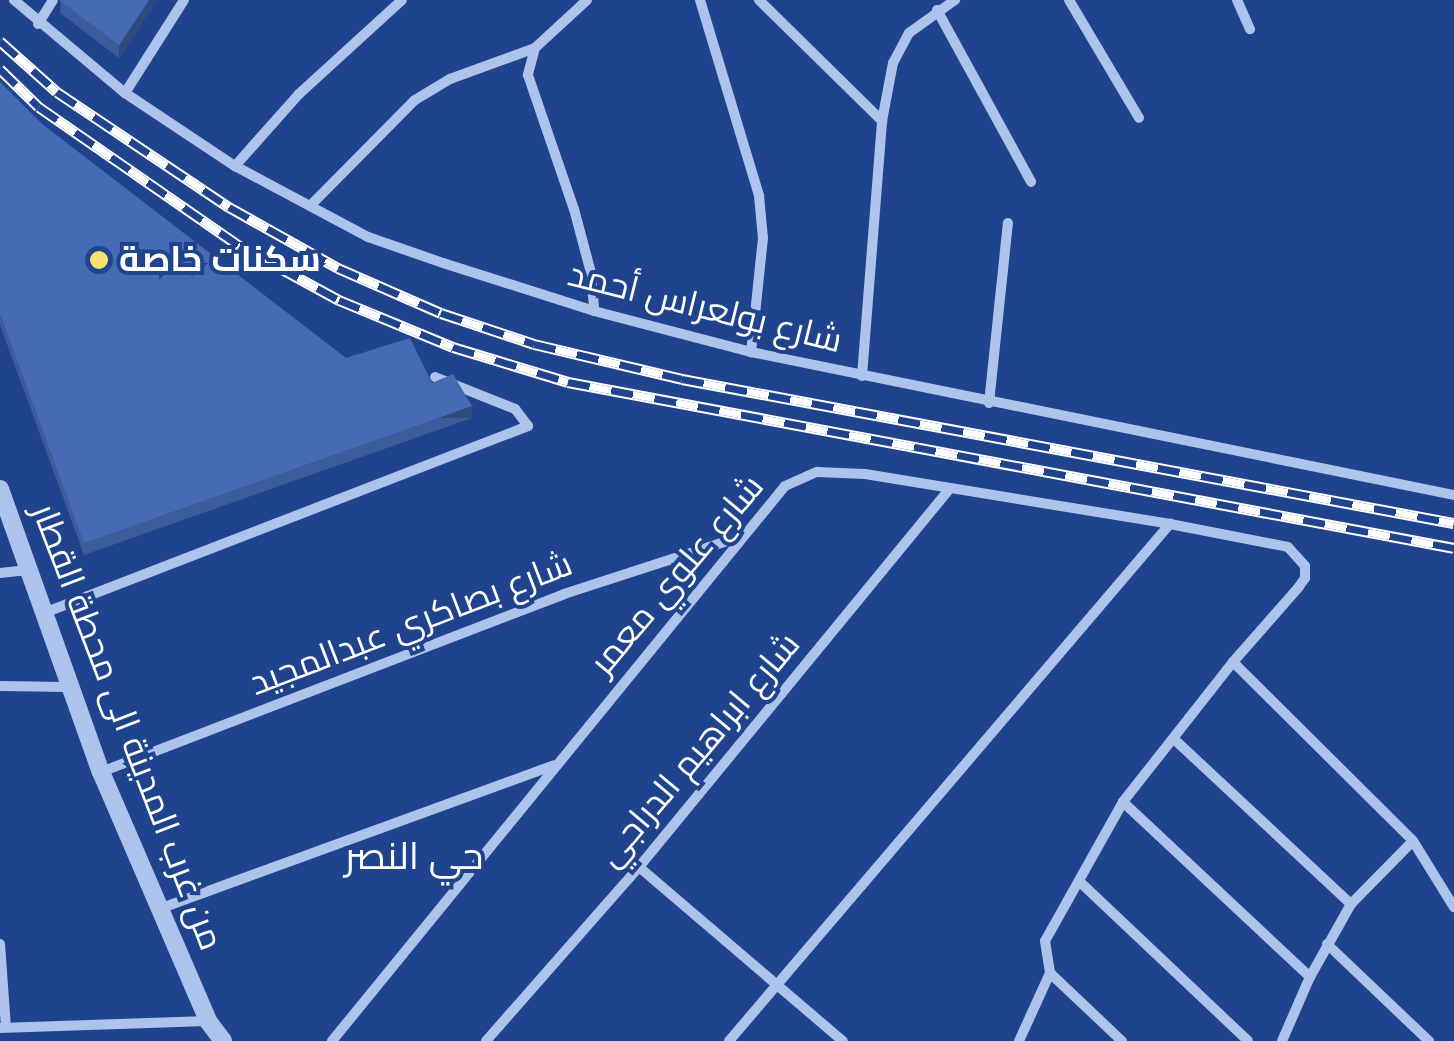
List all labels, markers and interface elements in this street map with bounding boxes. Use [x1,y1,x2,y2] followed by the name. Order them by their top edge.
[119,239,321,281] place label: سكنات خاصة
[88,249,110,271] marker: سكنات خاصة
[564,254,846,362] street label: شارع بولعراس أحمد
[581,467,773,683] street label: شارع علوي معمر
[22,498,232,956] street label: من غرب المدينة الى محطة القطار
[244,543,578,705] street label: شارع بصاكري عبدالمجيد
[589,624,809,876] street label: شارع ابراهيم الدراجي
[345,835,483,881] district label: حي النصر

